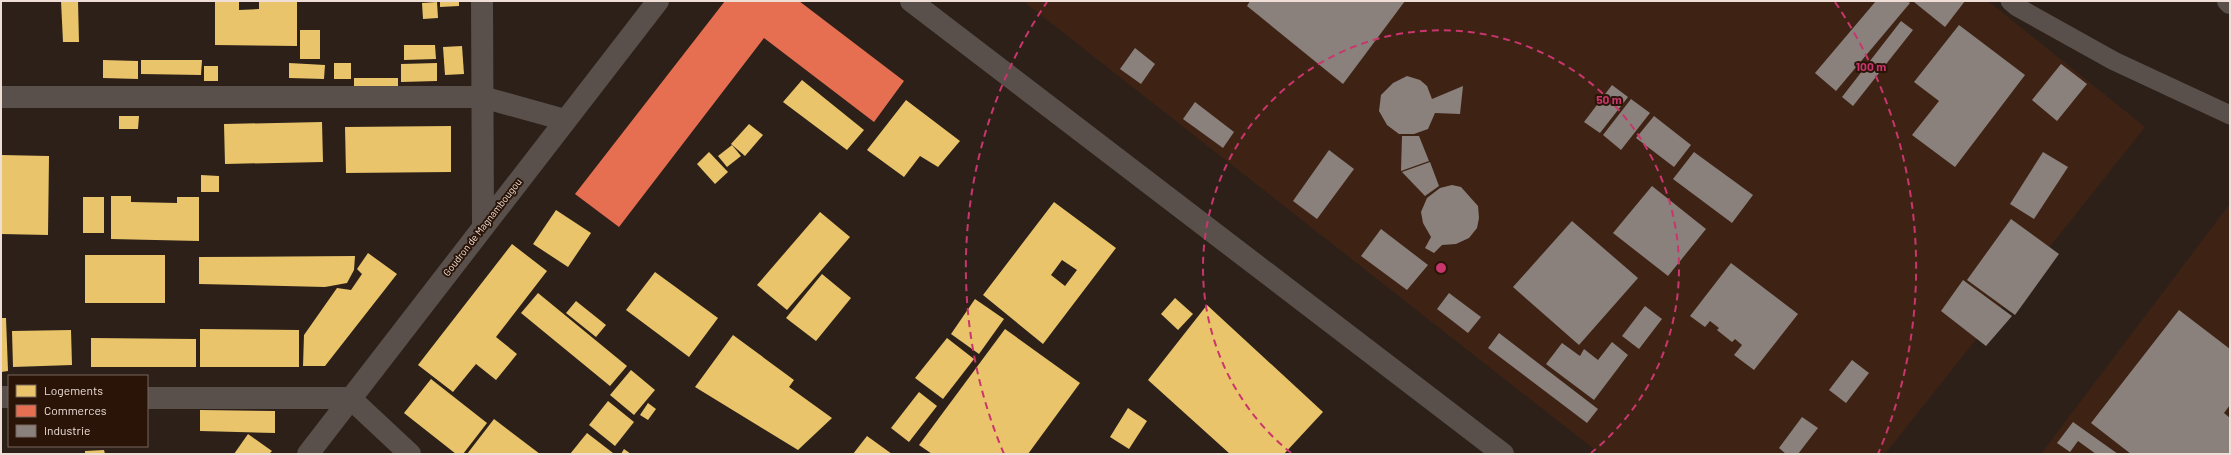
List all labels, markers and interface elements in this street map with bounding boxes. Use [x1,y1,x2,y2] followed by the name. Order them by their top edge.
[1856,59,1886,73] text: 100 m
[1596,92,1622,106] text: 50 m
[440,176,524,278] street label: Goudron de Magnambougou
[1434,261,1448,275] centre of rings
[8,375,148,447] legend
[44,383,103,397] text: Logements
[44,403,107,417] text: Commerces
[44,423,90,437] text: Industrie

